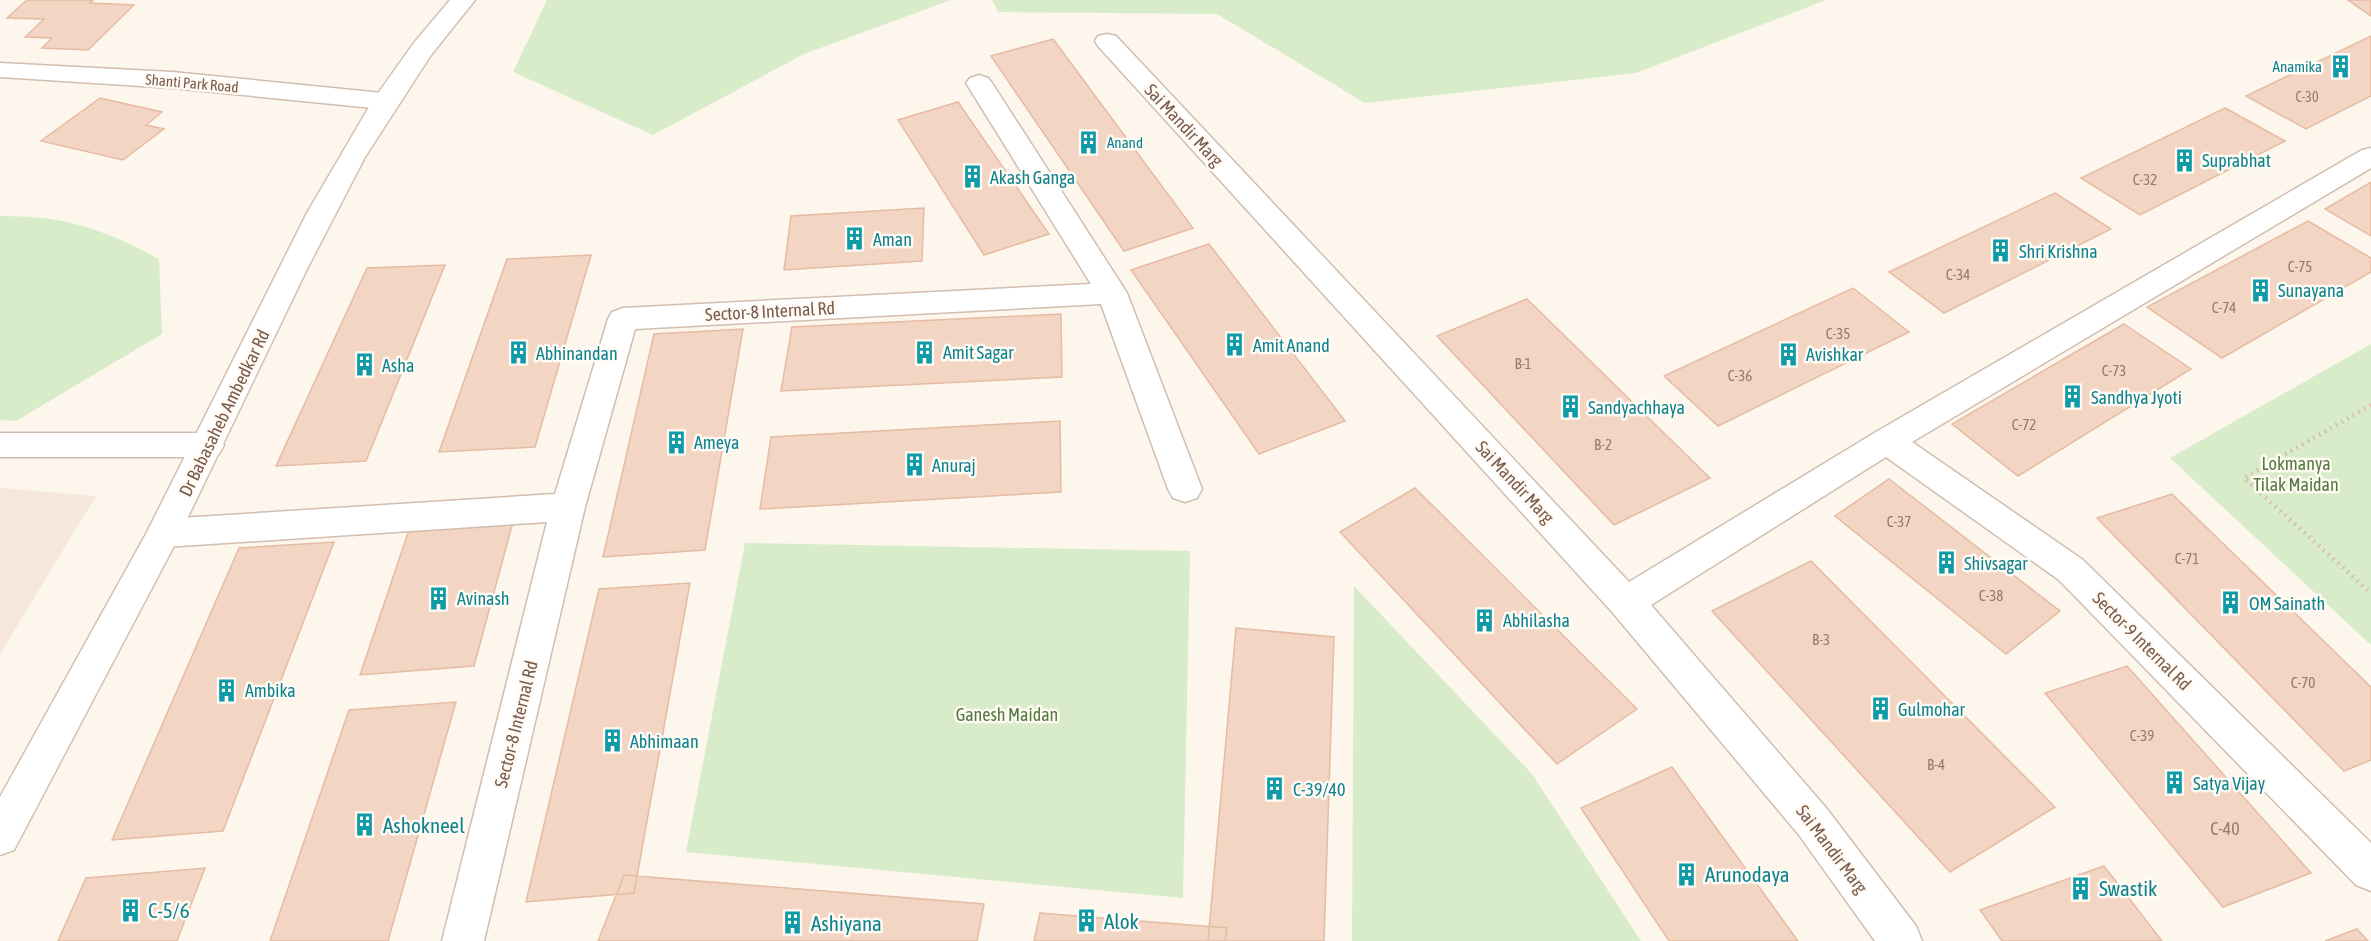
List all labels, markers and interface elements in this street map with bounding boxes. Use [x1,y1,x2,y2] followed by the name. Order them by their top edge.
[2327,53,2353,79] building icon: Anamika
[2273,58,2322,75] place label: Anamika
[145,70,239,96] street label: Shanti Park Road
[1140,79,1228,171] street label: Sai Mandir Marg
[2296,89,2319,105] house number: C-30
[1076,129,1102,155] building icon: Anand
[1107,134,1143,151] place label: Anand
[2171,147,2197,173] building icon: Suprabhat
[2202,150,2271,171] place label: Suprabhat
[959,164,985,190] building icon: Akash Ganga
[990,167,1075,188] place label: Akash Ganga
[2133,171,2157,188] house number: C-32
[842,226,868,252] building icon: Aman
[873,229,912,250] place label: Aman
[1988,238,2014,264] building icon: Shri Krishna
[2019,241,2098,262] place label: Shri Krishna
[2288,258,2312,275] house number: C-75
[1946,266,1970,283] house number: C-34
[2247,277,2273,303] building icon: Sunayana
[2278,280,2344,301] place label: Sunayana
[704,297,836,325] street label: Sector-8 Internal Rd
[2212,299,2236,316] house number: C-74
[1826,325,1850,342] house number: C-35
[174,326,274,500] street label: Dr Babasaheb Ambedkar Rd
[1222,332,1248,358] building icon: Amit Anand
[1253,335,1330,356] place label: Amit Anand
[912,339,938,365] building icon: Amit Sagar
[505,340,531,366] building icon: Abhinandan
[1775,341,1801,367] building icon: Avishkar
[943,342,1014,363] place label: Amit Sagar
[536,343,618,364] place label: Abhinandan
[1806,344,1864,365] place label: Avishkar
[351,352,377,378] building icon: Asha
[382,355,414,376] place label: Asha
[1514,355,1532,372] house number: B-1
[2102,362,2126,379] house number: C-73
[1728,367,1752,384] house number: C-36
[2060,384,2086,410] building icon: Sandhya Jyoti
[2091,387,2182,408] place label: Sandhya Jyoti
[1557,394,1583,420] building icon: Sandyachhaya
[1588,397,1685,418] place label: Sandyachhaya
[2012,416,2036,433] house number: C-72
[663,429,689,455] building icon: Ameya
[694,432,739,453] place label: Ameya
[1471,436,1559,528] street label: Sai Mandir Marg
[1594,436,1612,453] house number: B-2
[901,452,927,478] building icon: Anuraj
[2253,453,2339,495] park label: Lokmanya Tilak Maidan
[932,455,976,476] place label: Anuraj
[1887,513,1911,530] house number: C-37
[1933,550,1959,576] building icon: Shivsagar
[2175,550,2199,567] house number: C-71
[1964,553,2028,574] place label: Shivsagar
[426,585,452,611] building icon: Avinash
[1979,587,2003,604] house number: C-38
[457,588,510,609] place label: Avinash
[2089,588,2195,694] street label: Sector-9 Internal Rd
[2218,590,2244,616] building icon: OM Sainath
[2249,593,2325,614] place label: OM Sainath
[1472,607,1498,633] building icon: Abhilasha
[1503,610,1570,631] place label: Abhilasha
[1812,631,1830,648] house number: B-3
[490,658,542,790] street label: Sector-8 Internal Rd
[2291,674,2315,691] house number: C-70
[214,677,240,703] building icon: Ambika
[245,680,296,701] place label: Ambika
[1867,696,1893,722] building icon: Gulmohar
[1898,699,1966,720] place label: Gulmohar
[956,704,1058,725] park label: Ganesh Maidan
[2130,727,2154,744] house number: C-39
[599,728,625,754] building icon: Abhimaan
[630,731,699,752] place label: Abhimaan
[1927,756,1945,773] house number: B-4
[2162,770,2188,796] building icon: Satya Vijay
[2193,773,2265,794] place label: Satya Vijay
[1262,776,1288,802] building icon: C-39/40
[1293,779,1346,800] place label: C-39/40
[1792,801,1872,897] street label: Sai Mandir Marg
[352,812,378,838] building icon: Ashokneel
[383,813,465,837] place label: Ashokneel
[2210,818,2240,839] house number: C-40
[1674,861,1700,887] building icon: Arunodaya
[1705,862,1790,886] place label: Arunodaya
[2068,875,2094,901] building icon: Swastik
[2099,876,2157,900] place label: Swastik
[117,897,143,923] building icon: C-5/6
[148,898,190,922] place label: C-5/6
[1073,908,1099,934] building icon: Alok
[1104,909,1139,933] place label: Alok
[780,910,806,936] building icon: Ashiyana
[811,911,882,935] place label: Ashiyana

